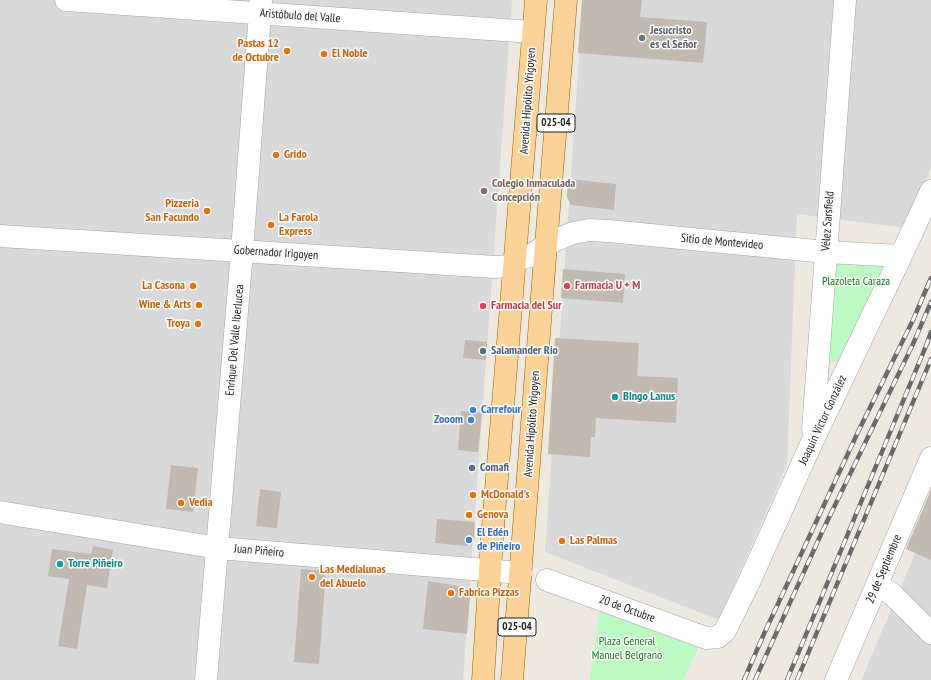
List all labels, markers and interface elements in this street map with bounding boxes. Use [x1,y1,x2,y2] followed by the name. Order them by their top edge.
[259,6,341,26] street label: Aristóbulo del Valle
[650,24,697,52] place label: Jesucristo es el Señor
[637,33,647,43] marker: Jesucristo es el Señor
[232,37,279,65] place label: Pastas 12 de Octubre
[282,46,292,56] marker: Pastas 12 de Octubre
[332,47,368,61] place label: El Noble
[517,47,539,155] street label: Avenida Hipólito Yrigoyen
[319,49,329,59] marker: El Noble
[537,114,575,132] road number: 025-04
[284,148,307,162] place label: Grido
[271,150,281,160] marker: Grido
[492,177,575,205] place label: Colegio Inmaculada Concepción
[479,186,489,196] marker: Colegio Inmaculada Concepción
[819,191,837,251] street label: Vélez Sarsfield
[145,197,199,225] place label: Pizzeria San Facundo
[202,206,212,216] marker: Pizzeria San Facundo
[279,211,318,239] place label: La Farola Express
[266,220,276,230] marker: La Farola Express
[680,231,764,253] street label: Sitio de Montevideo
[233,243,319,263] street label: Gobernador Irigoyen
[822,275,890,289] park label: Plazoleta Caraza
[142,279,185,293] place label: La Casona
[575,279,640,293] place label: Farmacia U + M
[188,281,198,291] marker: La Casona
[562,281,572,291] marker: Farmacia U + M
[223,284,247,396] street label: Enrique Del Valle Iberlucea
[139,298,191,312] place label: Wine & Arts
[491,299,562,313] place label: Farmacia del Sur
[194,300,204,310] marker: Wine & Arts
[478,301,488,311] marker: Farmacia del Sur
[167,317,190,331] place label: Troya
[193,319,203,329] marker: Troya
[491,344,558,358] place label: Salamander Rio
[478,346,488,356] marker: Salamander Rio
[521,370,543,478] street label: Avenida Hipólito Yrigoyen
[796,373,850,467] street label: Joaquín Víctor González
[623,390,675,404] place label: BIngo Lanus
[610,392,620,402] marker: BIngo Lanus
[481,403,521,417] place label: Carrefour
[468,405,478,415] marker: Carrefour
[434,413,463,427] place label: Zooom
[466,415,476,425] marker: Zooom
[480,461,509,475] place label: Comafi
[467,463,477,473] marker: Comafi
[481,488,530,502] place label: McDonald's
[468,490,478,500] marker: McDonald's
[189,496,212,510] place label: Vedia
[176,498,186,508] marker: Vedia
[477,508,509,522] place label: Genova
[464,510,474,520] marker: Genova
[477,526,520,554] place label: El Edén de Piñeiro
[863,532,905,606] street label: 29 de Septiembre
[570,534,617,548] place label: Las Palmas
[464,535,474,545] marker: El Edén de Piñeiro
[557,536,567,546] marker: Las Palmas
[233,542,285,560] street label: Juan Piñeiro
[68,557,123,571] place label: Torre Piñeiro
[55,559,65,569] marker: Torre Piñeiro
[320,563,386,591] place label: Las Medialunas del Abuelo
[307,572,317,582] marker: Las Medialunas del Abuelo
[459,586,519,600] place label: Fabrica Pizzas
[446,588,456,598] marker: Fabrica Pizzas
[597,592,657,626] street label: 20 de Octubre
[498,618,536,636] road number: 025-04
[592,635,662,663] park label: Plaza General Manuel Belgrano

